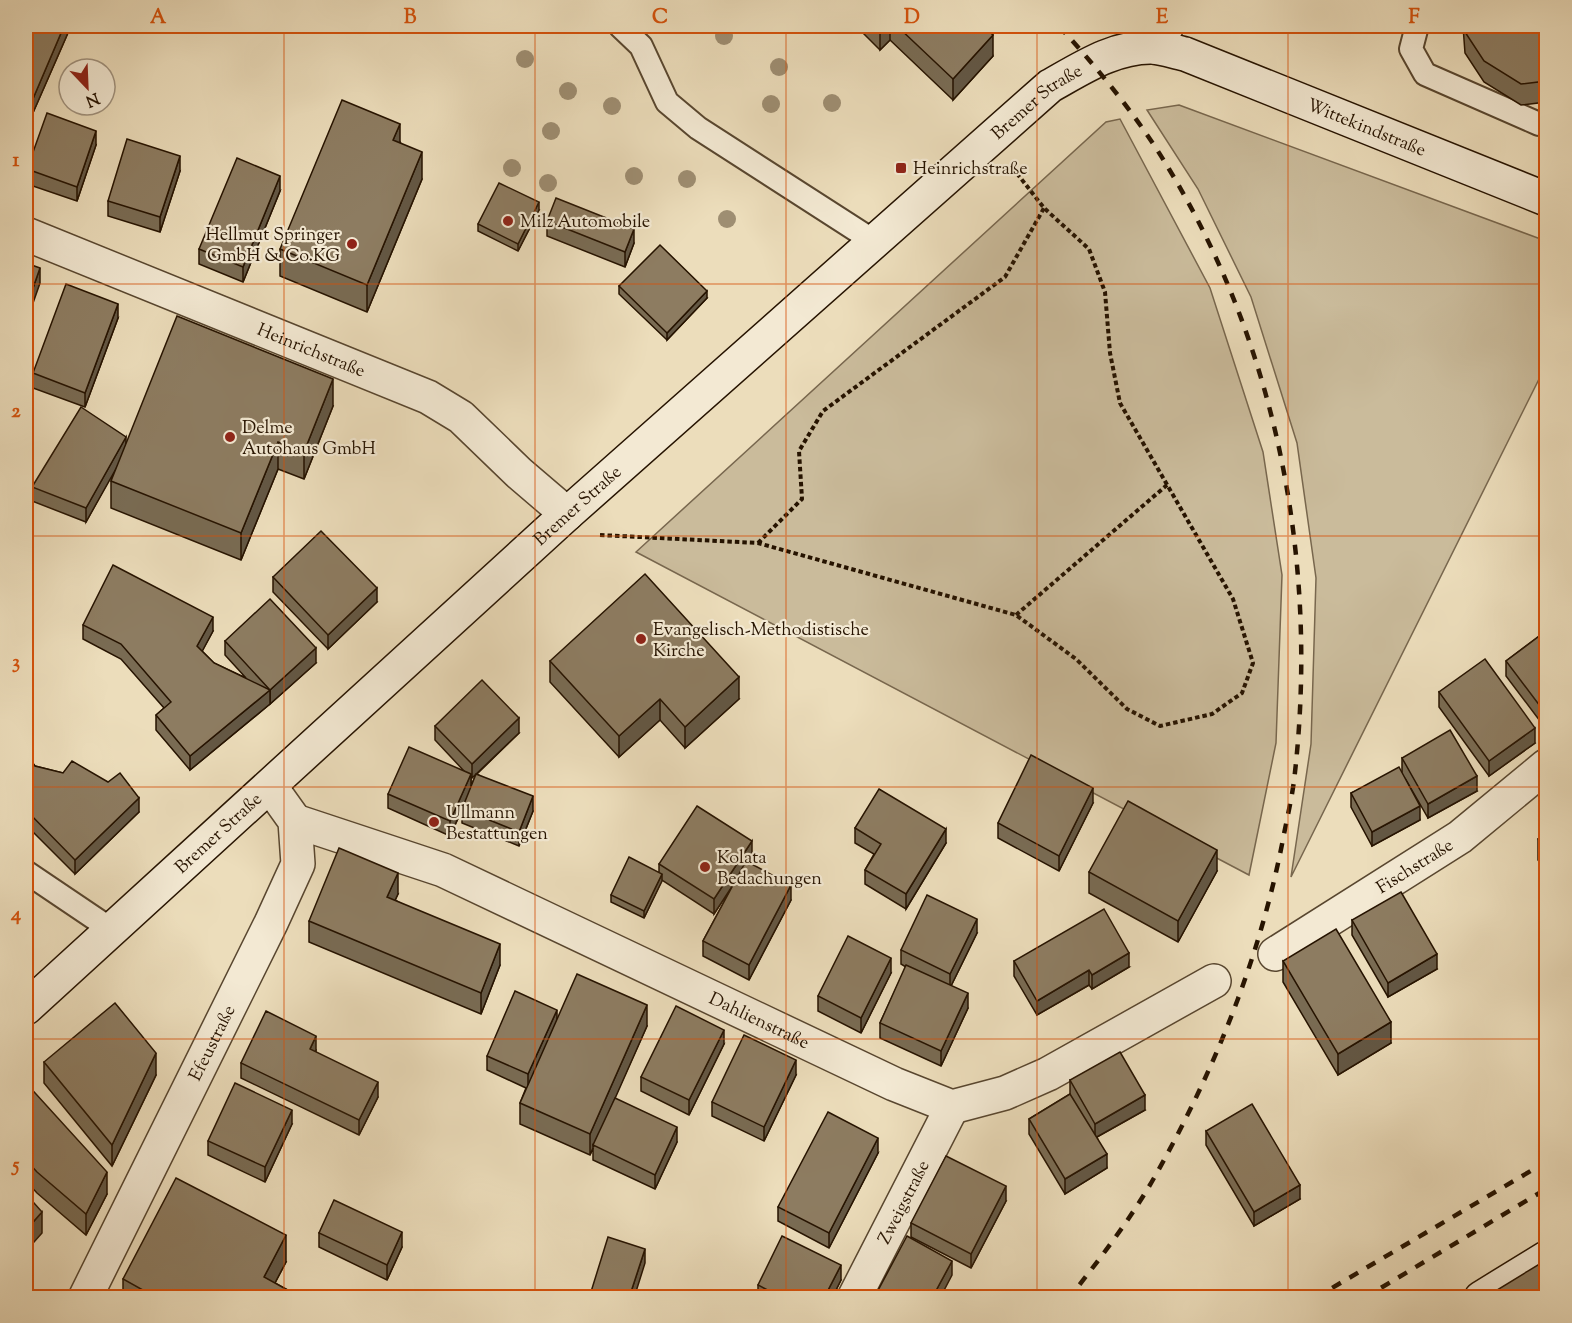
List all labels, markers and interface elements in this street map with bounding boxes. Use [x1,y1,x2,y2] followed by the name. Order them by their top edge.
[150,4,167,33] text: A
[404,4,417,33] text: B
[652,4,668,33] text: C
[904,4,920,33] text: D
[1156,4,1169,33] text: E
[1408,4,1420,33] text: F
[57,57,117,117] north arrow
[987,59,1088,147] street label: Bremer Straße
[81,85,102,112] text: N
[1302,93,1429,164] street label: Wittekindstraße
[13,147,20,176] text: 1
[913,157,1028,183] place label: Heinrichstraße
[894,161,908,175] marker: Heinrichstraße
[520,210,650,236] place label: Milz Automobile
[501,214,515,228] marker: Milz Automobile
[205,223,340,270] place label: Hellmut Springer GmbH & Co.KG
[345,237,359,251] marker: Hellmut Springer GmbH & Co.KG
[253,318,369,385] street label: Heinrichstraße
[11,398,21,427] text: 2
[242,416,376,463] place label: Delme Autohaus GmbH
[223,430,237,444] marker: Delme Autohaus GmbH
[529,460,628,553] street label: Bremer Straße
[653,618,869,665] place label: Evangelisch-Methodistische Kirche
[634,632,648,646] marker: Evangelisch-Methodistische Kirche
[12,649,20,678] text: 3
[170,787,269,881] street label: Bremer Straße
[446,801,548,848] place label: Ullmann Bestattungen
[427,815,441,829] marker: Ullmann Bestattungen
[1372,833,1459,902] street label: Fischstraße
[717,846,822,893] place label: Kolata Bedachungen
[698,860,712,874] marker: Kolata Bedachungen
[10,901,21,930] text: 4
[704,987,813,1057] street label: Dahlienstraße
[184,1001,243,1086] street label: Efeustraße
[11,1152,20,1181] text: 5
[873,1156,937,1249] street label: Zweigstraße

